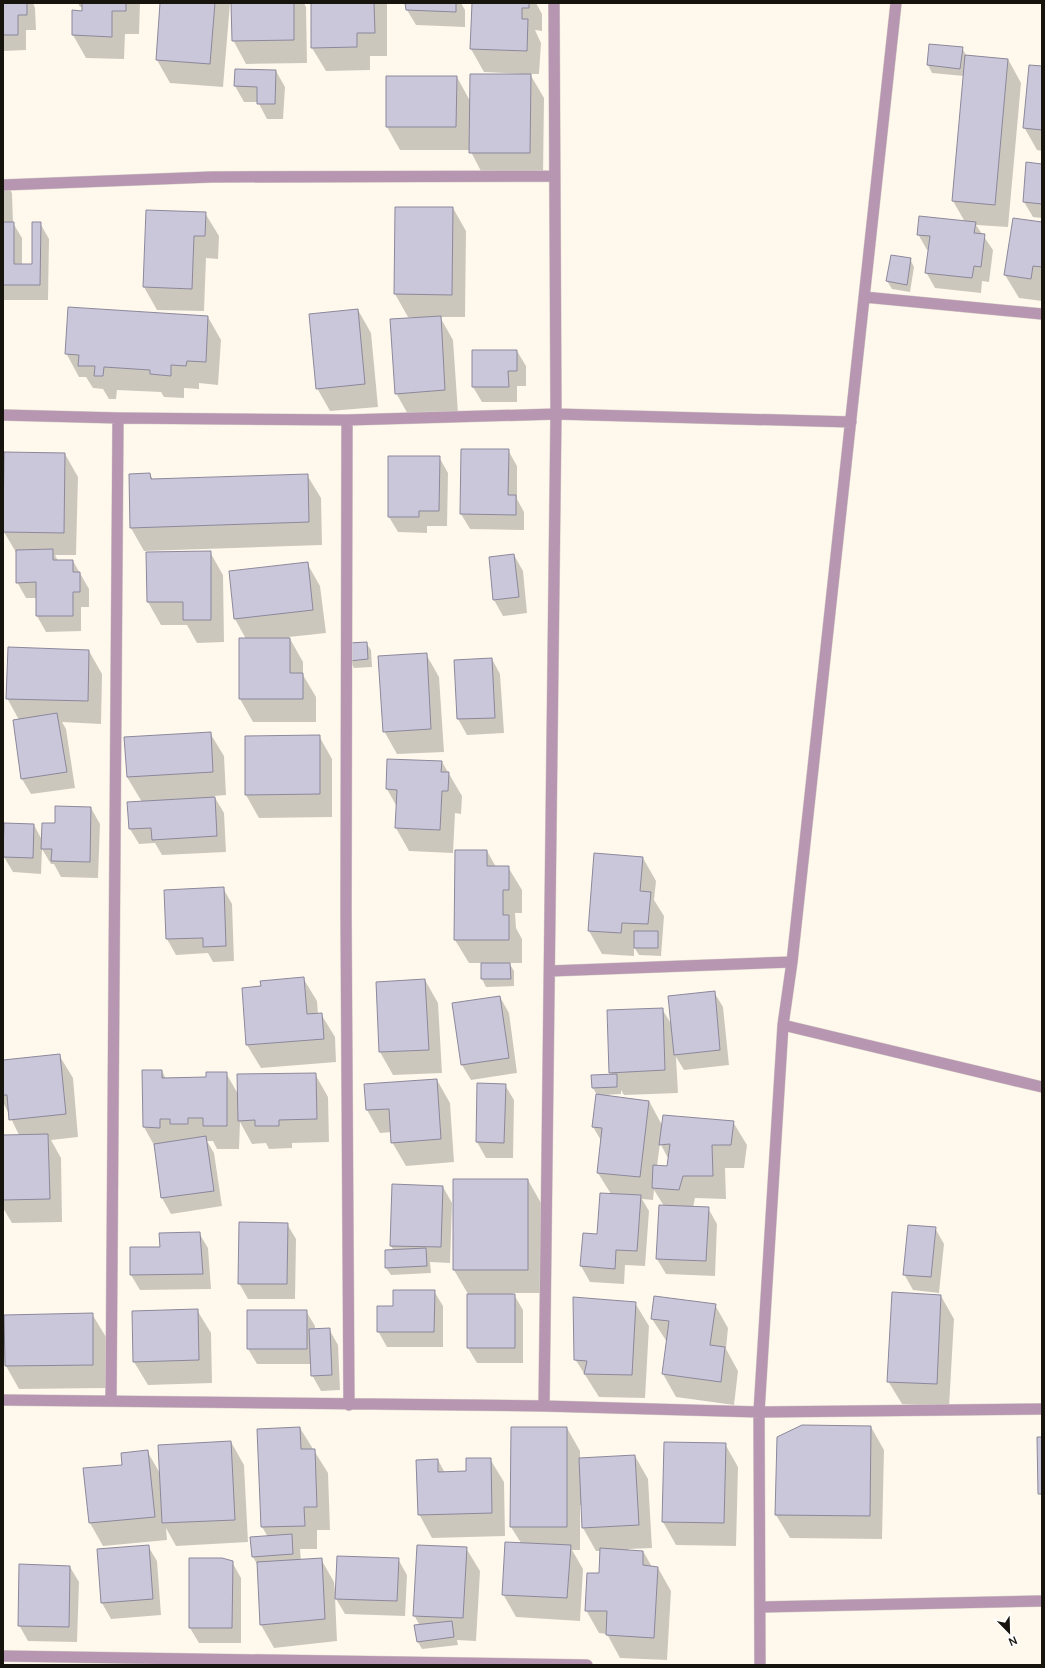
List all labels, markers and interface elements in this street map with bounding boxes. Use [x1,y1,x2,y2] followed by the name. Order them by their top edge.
[989,1612,1029,1652] north arrow
[1006,1633,1020,1650] text: N

